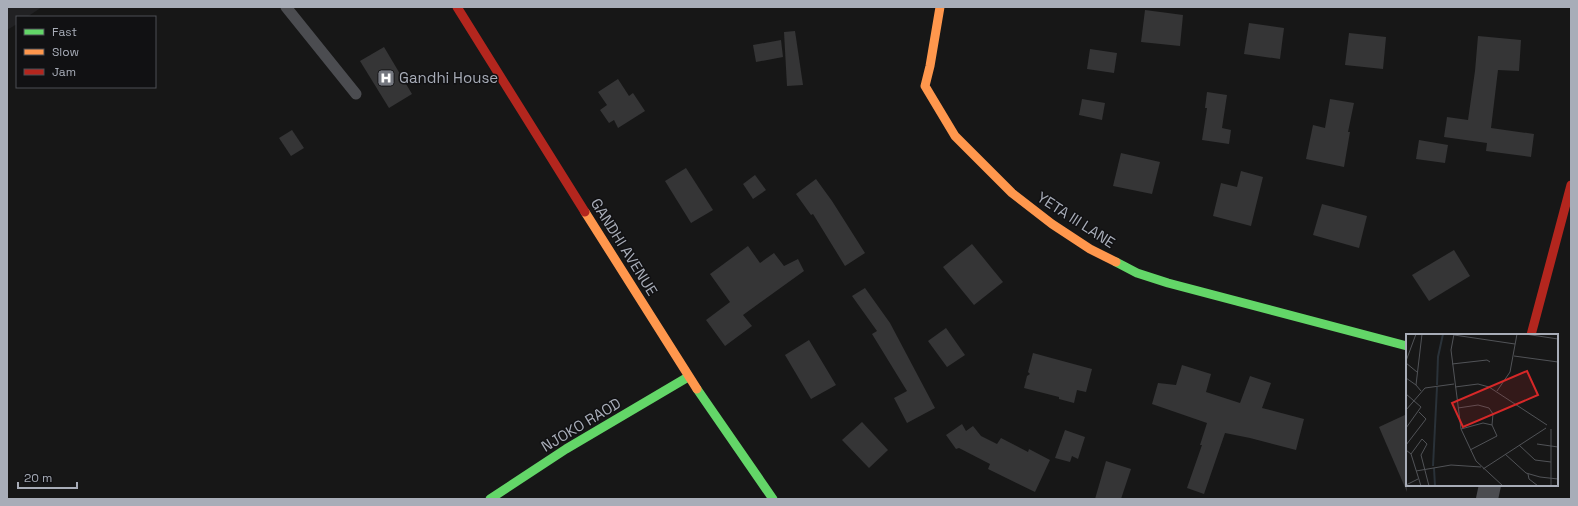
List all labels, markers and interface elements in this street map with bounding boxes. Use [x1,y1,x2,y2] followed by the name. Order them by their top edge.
[16,16,156,88] legend
[52,24,77,40] text: Fast
[52,44,79,60] text: Slow
[52,64,76,80] text: Jam
[376,68,396,88] hospital icon: Gandhi House
[399,68,498,87] place label: Gandhi House
[1034,187,1119,252] street label: YETA III LANE
[587,195,662,299] street label: GANDHI AVENUE
[1406,334,1558,486] inset map
[537,393,624,456] street label: NJOKO RAOD
[18,464,77,490] scale bar
[24,470,52,486] text: 20 m

